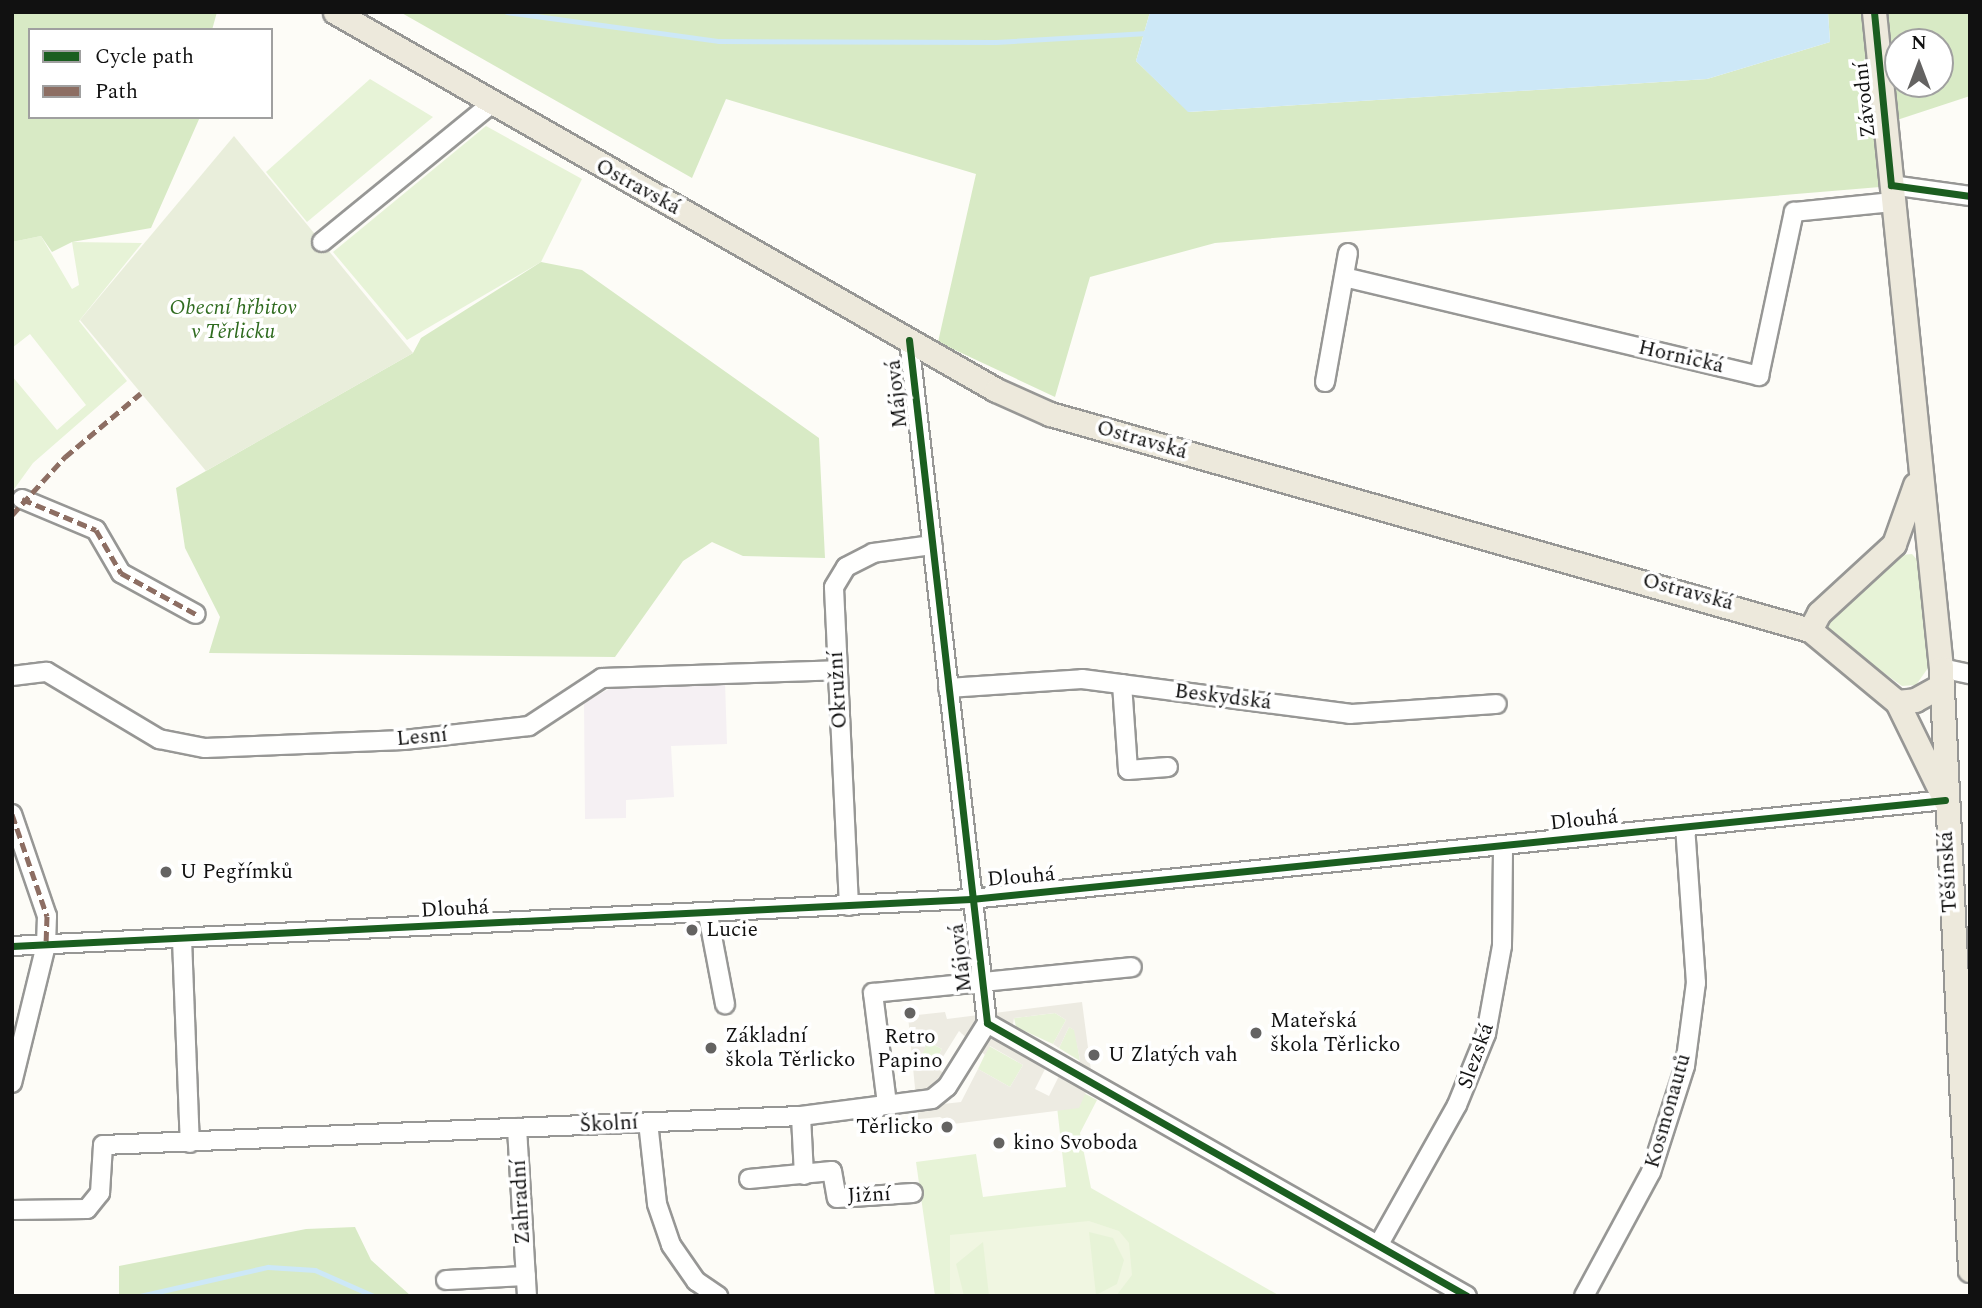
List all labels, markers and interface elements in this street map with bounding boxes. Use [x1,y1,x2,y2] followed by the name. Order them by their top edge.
[28,28,273,119] legend
[1884,28,1954,98] north arrow
[1911,29,1927,58] text: N
[95,41,194,73] text: Cycle path
[1849,61,1881,139] street label: Závodní
[95,76,138,108] text: Path
[591,153,685,221] street label: Ostravská
[169,295,297,345] park label: Obecní hřbitov v Těrlicku
[1636,335,1726,379] street label: Hornická
[881,359,913,429] street label: Májová
[1094,415,1190,465] street label: Ostravská
[1640,568,1736,616] street label: Ostravská
[823,651,853,729] street label: Okružní
[1173,679,1273,715] street label: Beskydská
[395,722,449,752] street label: Lesní
[1549,804,1619,836] street label: Dlouhá
[1933,830,1963,914] street label: Těšínská
[180,859,293,885] place label: U Pegřímků
[986,861,1056,893] street label: Dlouhá
[158,864,174,880] marker: U Pegřímků
[420,895,490,923] street label: Dlouhá
[706,917,758,943] place label: Lucie
[684,922,700,938] marker: Lucie
[944,922,978,994] street label: Májová
[902,1005,918,1021] marker: Retro Papino
[1270,1008,1400,1058] place label: Mateřská škola Těrlicko
[1452,1020,1500,1092] street label: Slezská
[725,1023,855,1073] place label: Základní škola Těrlicko
[877,1024,943,1074] place label: Retro Papino
[1248,1025,1264,1041] marker: Mateřská škola Těrlicko
[703,1040,719,1056] marker: Základní škola Těrlicko
[1108,1042,1238,1068] place label: U Zlatých vah
[1086,1047,1102,1063] marker: U Zlatých vah
[1640,1051,1696,1171] street label: Kosmonautů
[579,1110,639,1138] street label: Školní
[856,1114,933,1140] place label: Těrlicko
[939,1119,955,1135] marker: Těrlicko
[1013,1130,1138,1156] place label: kino Svoboda
[991,1135,1007,1151] marker: kino Svoboda
[506,1159,536,1245] street label: Zahradní
[847,1181,891,1209] street label: Jižní

